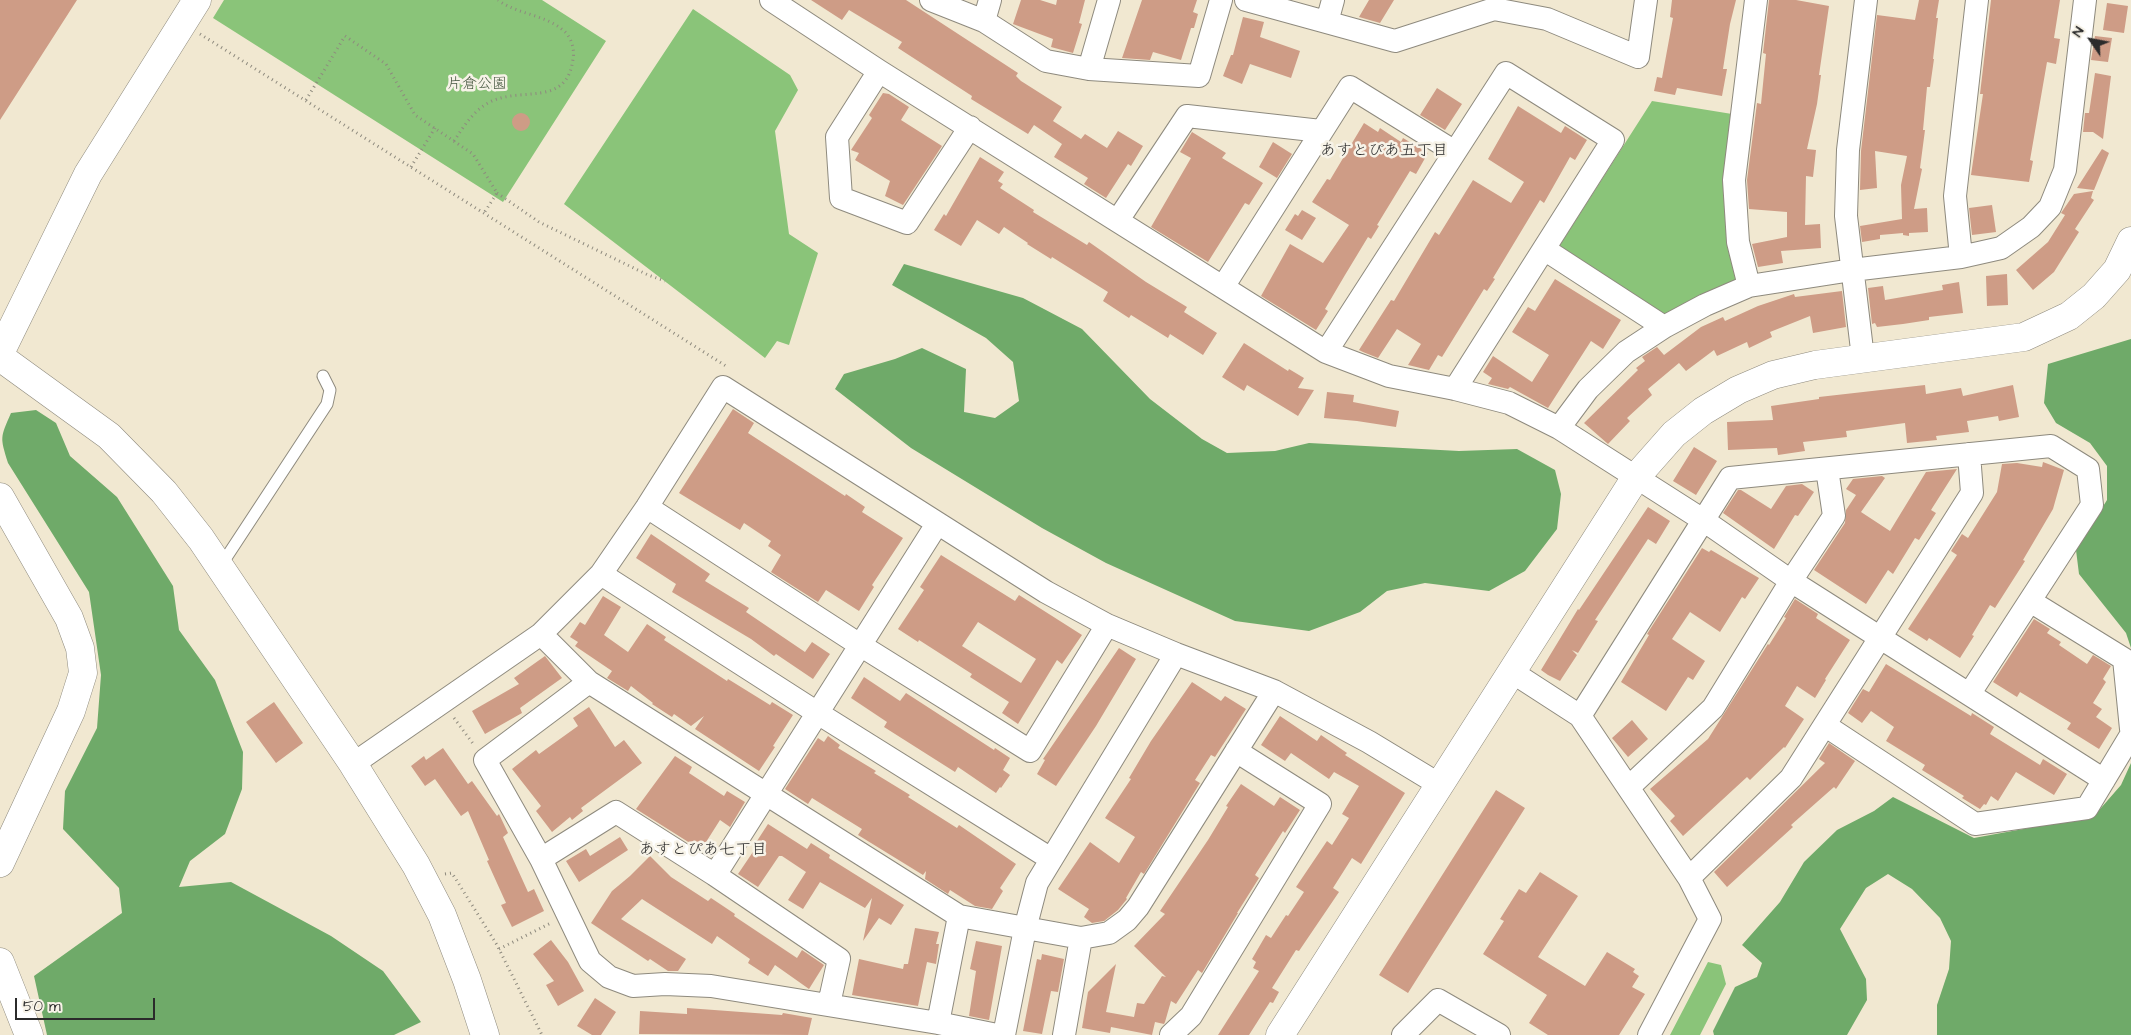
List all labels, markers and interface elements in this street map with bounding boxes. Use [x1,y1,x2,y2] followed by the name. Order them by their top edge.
[2066,15,2116,65] north arrow
[2068,23,2089,41] text: N
[447,76,507,94] park label: 片倉公園
[1320,142,1448,162] district label: あすとぴあ五丁目
[639,841,767,861] district label: あすとぴあ七丁目
[18,988,158,1020] scale bar
[23,996,61,1017] text: 50 m

